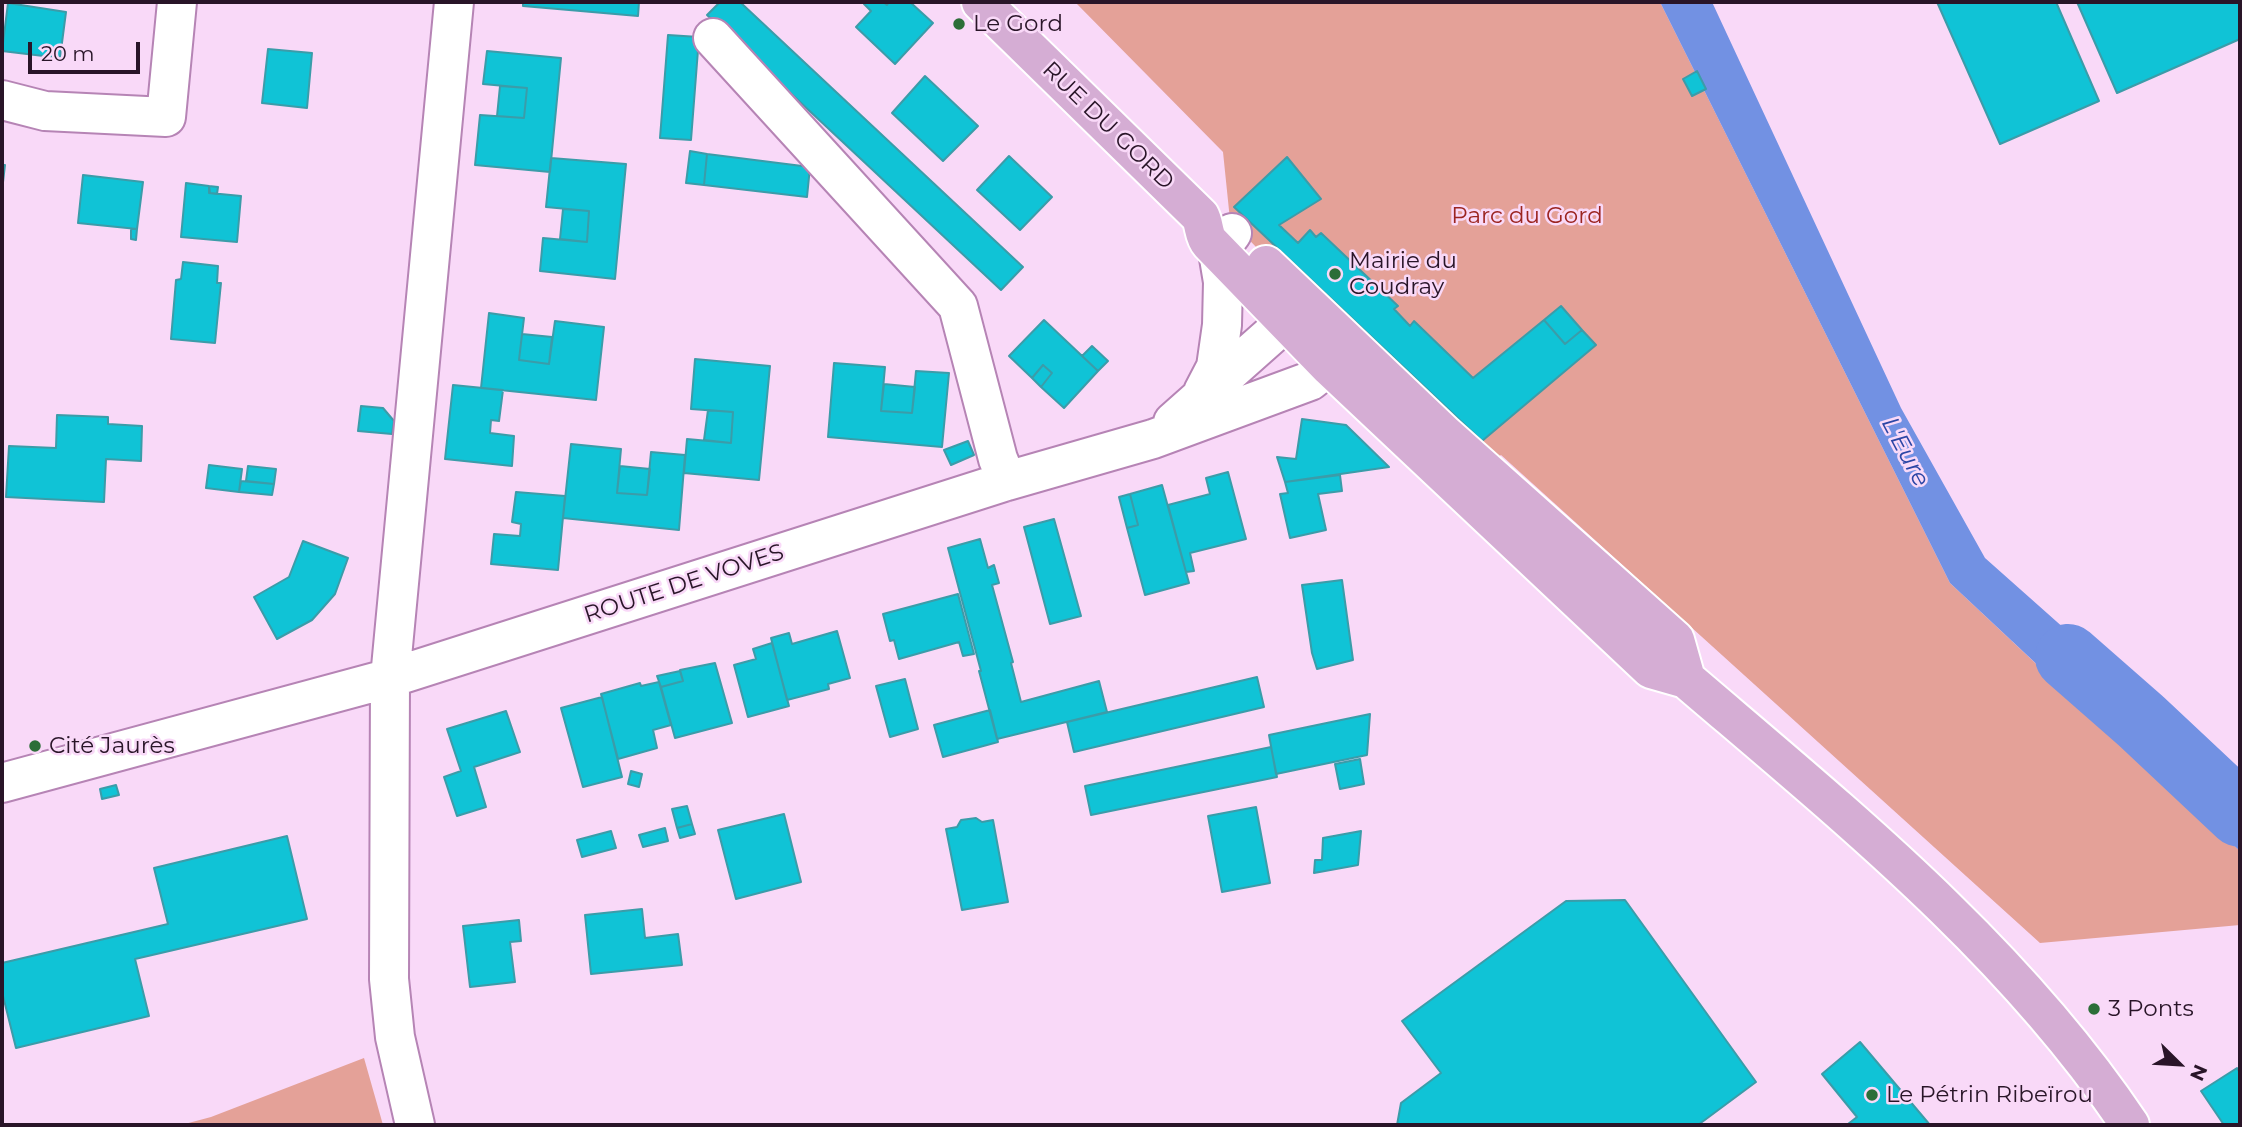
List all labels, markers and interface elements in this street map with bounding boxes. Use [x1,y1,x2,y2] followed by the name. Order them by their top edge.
[973,10,1063,38] place label: Le Gord
[951,16,967,32] marker: Le Gord
[32,28,144,72] scale bar
[41,41,95,66] text: 20 m
[1036,56,1180,196] street label: RUE DU GORD
[1451,202,1603,230] park label: Parc du Gord
[1349,247,1457,301] place label: Mairie du Coudray
[1327,266,1343,282] marker: Mairie du Coudray
[1875,412,1935,492] water label: L'Eure
[581,539,787,629] street label: ROUTE DE VOVES
[49,732,175,760] place label: Cité Jaurès
[27,738,43,754] marker: Cité Jaurès
[2108,995,2194,1023] place label: 3 Ponts
[2086,1001,2102,1017] marker: 3 Ponts
[2144,1029,2214,1099] north arrow
[2185,1061,2212,1084] text: N
[1886,1081,2093,1109] place label: Le Pétrin Ribeïrou
[1864,1087,1880,1103] marker: Le Pétrin Ribeïrou

